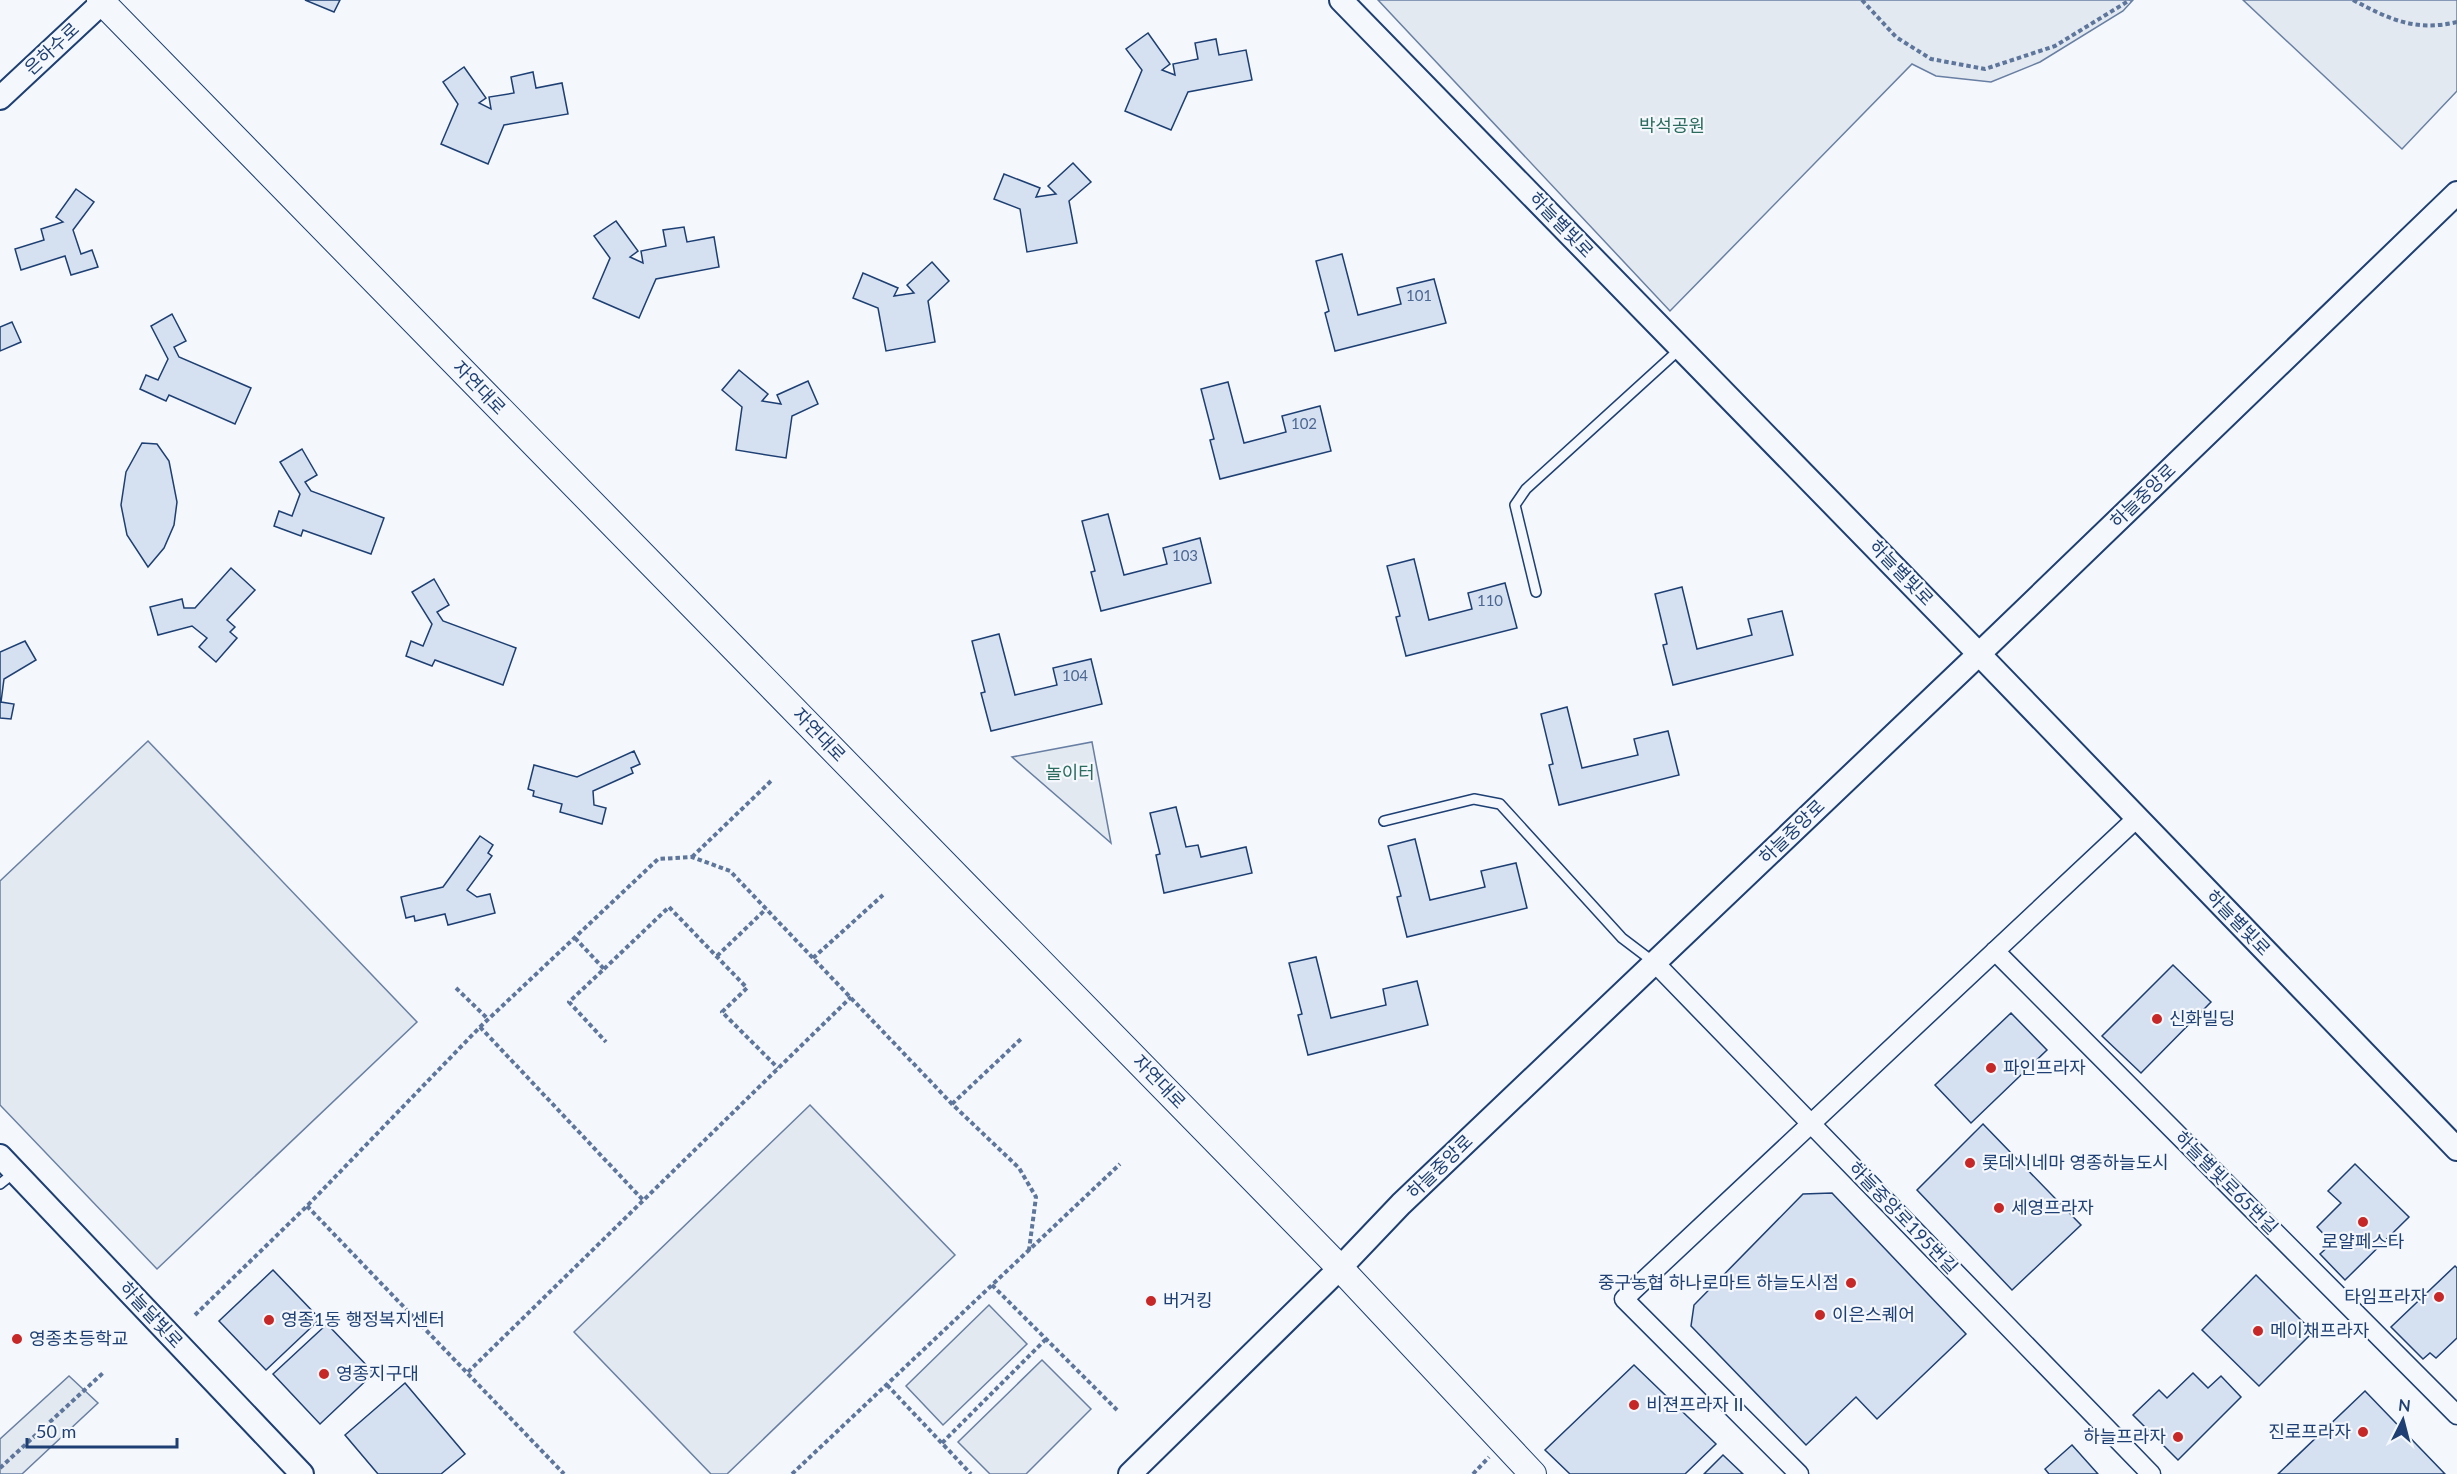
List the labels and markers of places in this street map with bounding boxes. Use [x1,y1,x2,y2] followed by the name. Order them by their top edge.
[2169,1007,2235,1029] place label: 신화빌딩
[2150,1012,2164,1026] marker: 신화빌딩
[2003,1056,2086,1078] place label: 파인프라자
[1984,1061,1998,1075] marker: 파인프라자
[1982,1151,2169,1173] place label: 롯데시네마 영종하늘도시
[1963,1156,1977,1170] marker: 롯데시네마 영종하늘도시
[2011,1196,2094,1218] place label: 세영프라자
[1992,1201,2006,1215] marker: 세영프라자
[2356,1215,2370,1229] marker: 로얄페스타
[2322,1230,2405,1252] place label: 로얄페스타
[1598,1271,1839,1293] place label: 중구농협 하나로마트 하늘도시점
[1844,1276,1858,1290] marker: 중구농협 하나로마트 하늘도시점
[2344,1285,2427,1307] place label: 타임프라자
[1163,1289,1213,1311] place label: 버거킹
[2432,1290,2446,1304] marker: 타임프라자
[1144,1294,1158,1308] marker: 버거킹
[1832,1303,1915,1325] place label: 이은스퀘어
[281,1308,445,1330] place label: 영종1동 행정복지센터
[1813,1308,1827,1322] marker: 이은스퀘어
[262,1313,276,1327] marker: 영종1동 행정복지센터
[2270,1319,2370,1341] place label: 메이채프라자
[2251,1324,2265,1338] marker: 메이채프라자
[29,1327,128,1349] place label: 영종초등학교
[10,1332,24,1346] marker: 영종초등학교
[336,1362,419,1384] place label: 영종지구대
[317,1367,331,1381] marker: 영종지구대
[1646,1393,1744,1415] place label: 비젼프라자 II
[1627,1398,1641,1412] marker: 비젼프라자 II
[2268,1420,2351,1442] place label: 진로프라자
[2083,1425,2166,1447] place label: 하늘프라자
[2356,1425,2370,1439] marker: 진로프라자
[2171,1430,2185,1444] marker: 하늘프라자

